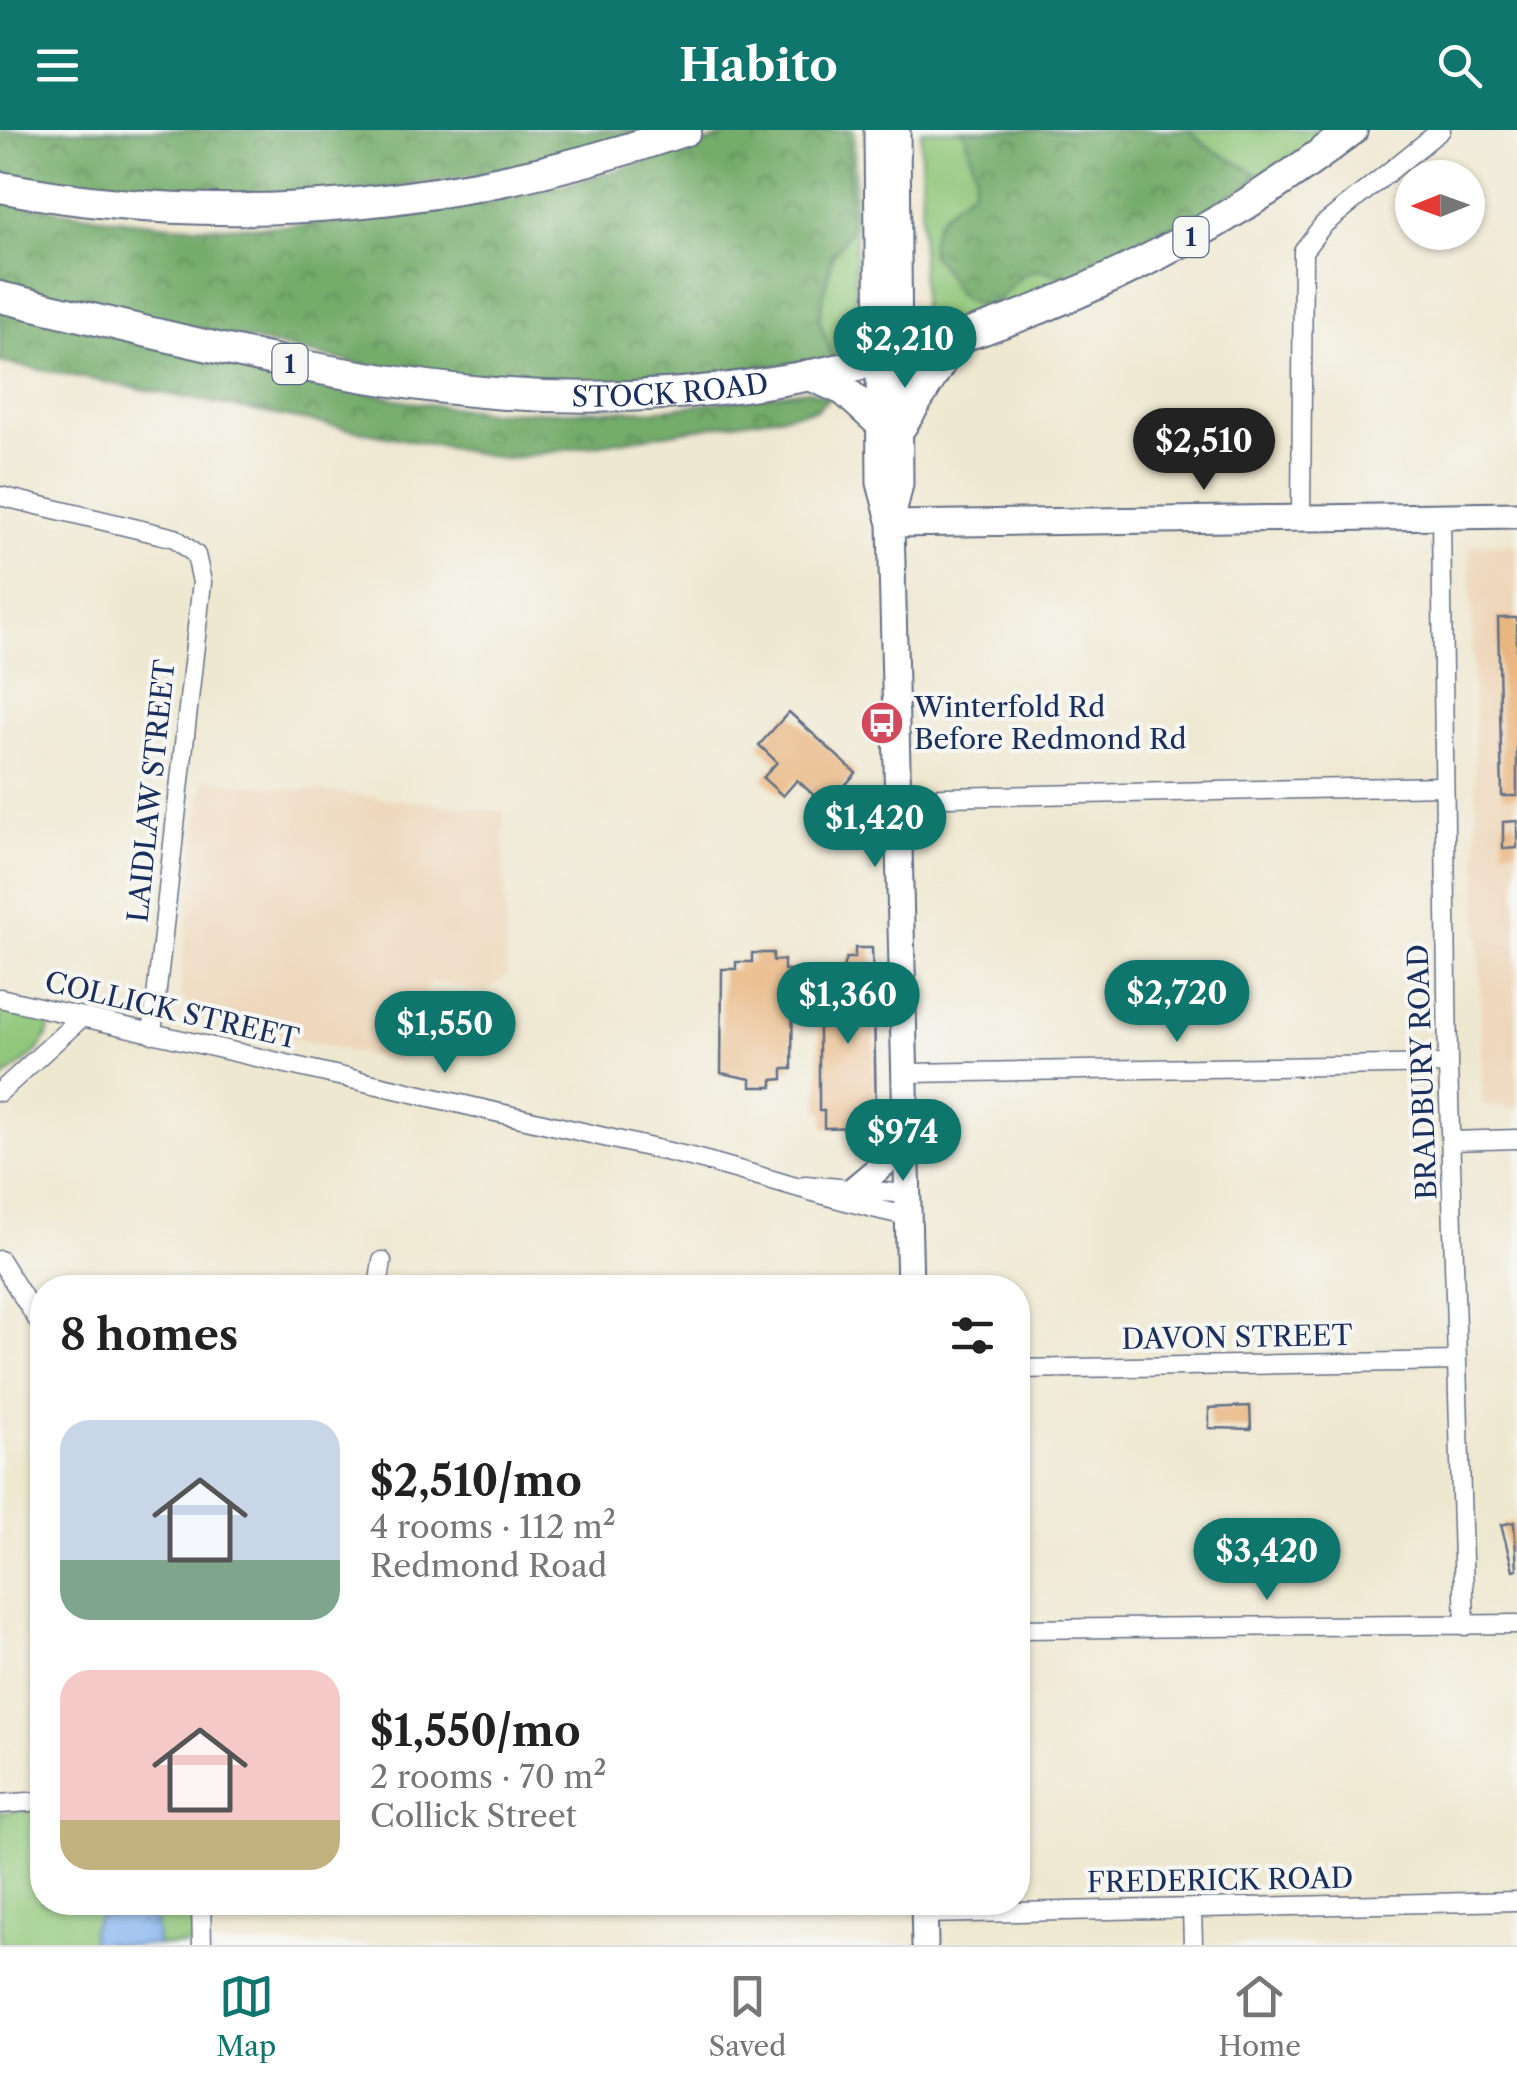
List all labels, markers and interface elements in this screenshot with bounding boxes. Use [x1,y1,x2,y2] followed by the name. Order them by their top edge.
[679,37,838,93] text: Habito
[30,38,85,93] icon: menu
[1432,38,1487,93] icon: search
[1395,160,1485,250] north arrow
[1395,160,1485,250] map controls
[1174,217,1208,257] road number: 1
[824,306,986,391] pin: $2,210
[856,319,954,358] text: $2,210
[272,344,308,384] road number: 1
[571,366,771,414] street label: STOCK ROAD
[1123,408,1285,493] pin: $2,510
[1155,421,1253,460] text: $2,510
[120,658,182,924] street label: LAIDLAW STREET
[913,690,1187,756] place label: Winterfold Rd Before Redmond Rd
[859,700,905,746] bus stop icon: Winterfold Rd Before Redmond Rd
[794,785,956,870] pin: $1,420
[825,798,925,837] text: $1,420
[1401,944,1443,1200] street label: BRADBURY ROAD
[1096,960,1258,1045] pin: $2,720
[767,962,929,1047] pin: $1,360
[42,964,302,1056] street label: COLLICK STREET
[1126,973,1228,1012] text: $2,720
[799,975,897,1014] text: $1,360
[364,991,526,1076] pin: $1,550
[397,1004,493,1043] text: $1,550
[844,1099,962,1184] pin: $974
[867,1112,939,1151] text: $974
[945,1308,1000,1363] icon: filters
[60,1309,238,1361] text: 8 homes
[1121,1318,1353,1356] street label: DAVON STREET
[370,1455,582,1507] text: $2,510/mo
[140,1460,260,1580] icon: home
[370,1507,616,1546] text: 4 rooms · 112 m²
[1186,1518,1348,1603] pin: $3,420
[1216,1531,1319,1570] text: $3,420
[370,1546,607,1585] text: Redmond Road
[370,1705,581,1757] text: $1,550/mo
[140,1710,260,1830] icon: home
[370,1757,606,1796] text: 2 rooms · 70 m²
[370,1796,577,1835] text: Collick Street
[1086,1861,1354,1899] street label: FREDERICK ROAD
[216,1969,276,2063] tab: Map
[709,1969,786,2063] tab: Saved
[1219,1969,1301,2063] tab: Home

